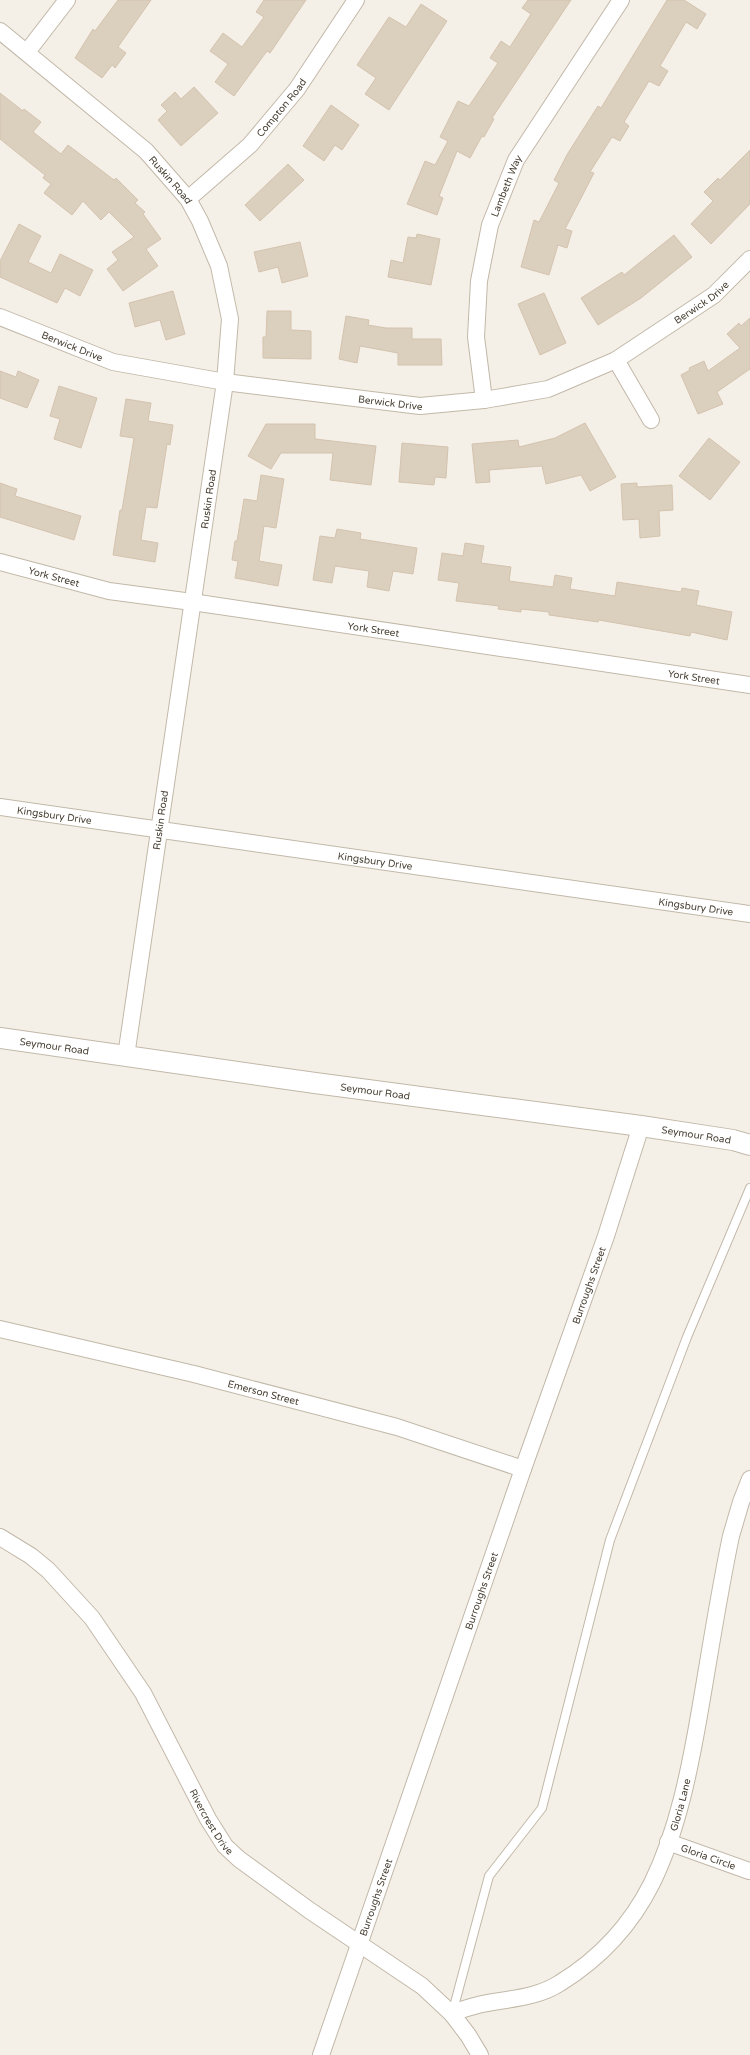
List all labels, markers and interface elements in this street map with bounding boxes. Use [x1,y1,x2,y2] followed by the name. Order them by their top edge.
[254,76,309,140] street label: Compton Road
[489,152,525,219] street label: Lambeth Way
[146,154,194,206] street label: Ruskin Road
[672,279,732,327] street label: Berwick Drive
[40,329,105,364] street label: Berwick Drive
[357,393,423,413] street label: Berwick Drive
[199,469,219,530] street label: Ruskin Road
[27,565,81,590] street label: York Street
[347,620,400,640] street label: York Street
[667,668,721,687] street label: York Street
[151,790,171,851] street label: Ruskin Road
[16,804,93,827] street label: Kingsbury Drive
[337,850,414,873] street label: Kingsbury Drive
[658,896,734,919] street label: Kingsbury Drive
[19,1036,90,1058] street label: Seymour Road
[340,1081,411,1102] street label: Seymour Road
[661,1124,732,1147] street label: Seymour Road
[570,1245,609,1326] street label: Burroughs Street
[226,1378,300,1408] street label: Emerson Street
[463,1551,501,1631] street label: Burroughs Street
[668,1777,694,1833] street label: Gloria Lane
[186,1787,236,1858] street label: Rivercrest Drive
[679,1842,738,1873] street label: Gloria Circle
[357,1857,395,1938] street label: Burroughs Street

